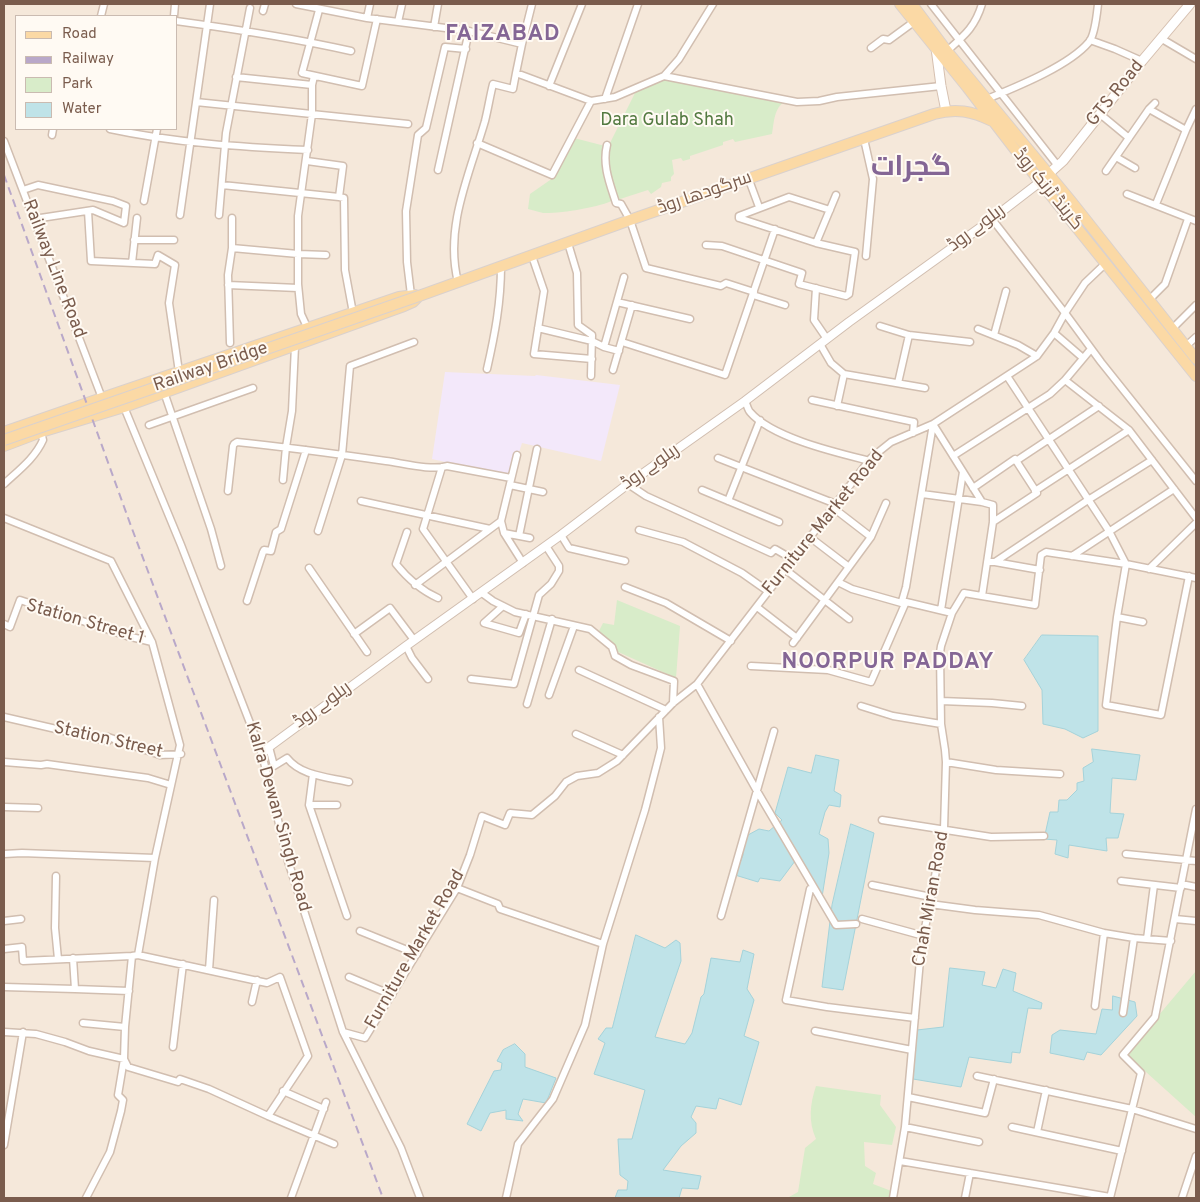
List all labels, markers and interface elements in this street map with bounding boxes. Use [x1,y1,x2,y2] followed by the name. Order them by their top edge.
[15,15,178,130] legend
[444,23,562,49] district label: FAIZABAD
[62,25,97,44] text: Road
[62,50,114,69] text: Railway
[1083,56,1149,132] street label: GTS Road
[62,75,93,94] text: Park
[62,100,101,119] text: Water
[600,110,734,132] park label: Dara Gulab Shah
[1008,145,1086,235] street label: گرینڈ ٹرنک روڈ
[871,152,951,186] district label: گجرات
[655,168,755,220] street label: سرگودھا روڈ
[17,196,89,342] street label: Railway Line Road
[944,201,1010,257] street label: ریلوے روڈ
[151,338,271,398] street label: Railway Bridge
[618,440,684,496] street label: ریلوے روڈ
[759,446,889,600] street label: Furniture Market Road
[23,596,147,650] street label: Station Street 1
[780,651,996,677] district label: NOORPUR PADDAY
[290,678,356,734] street label: ریلوے روڈ
[51,718,165,764] street label: Station Street
[240,720,314,914] street label: Kalra Dewan Singh Road
[909,830,955,968] street label: Chah Miran Road
[362,867,470,1033] street label: Furniture Market Road

